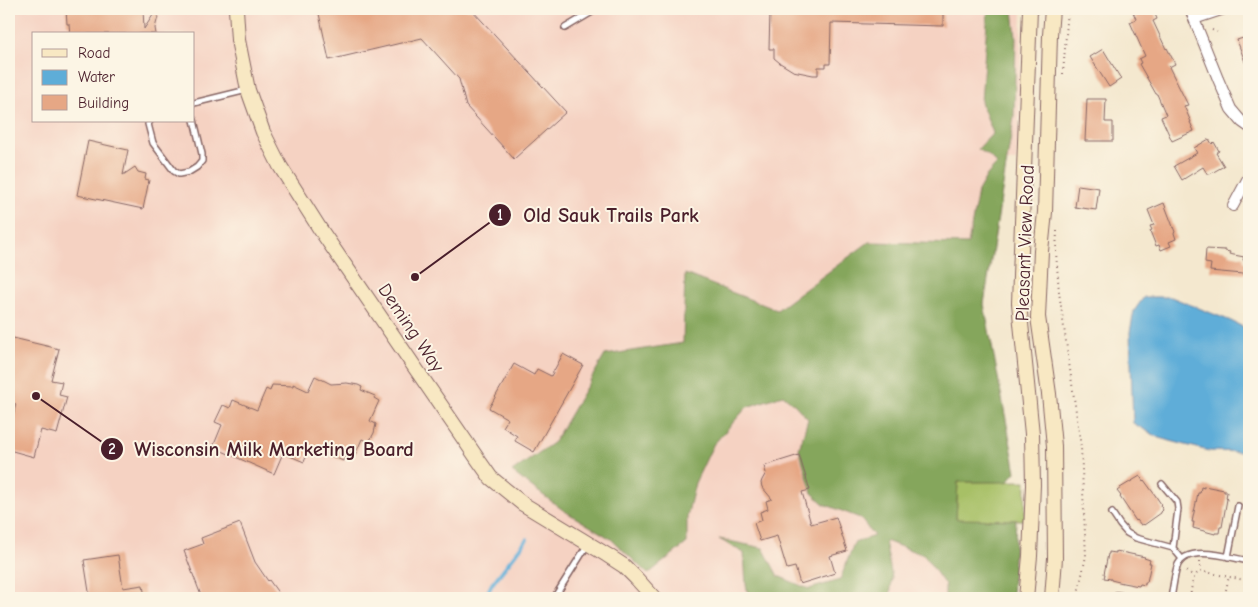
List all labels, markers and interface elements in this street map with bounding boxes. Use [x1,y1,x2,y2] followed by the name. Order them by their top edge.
[32,32,195,122] legend
[78,44,110,62] text: Road
[78,68,115,86] text: Water
[78,94,129,112] text: Building
[1011,164,1039,322] street label: Pleasant View Road
[488,197,709,232] callout: Old Sauk Trails Park
[523,204,699,227] text: Old Sauk Trails Park
[497,206,503,224] text: 1
[373,280,449,377] street label: Deming Way
[99,431,423,466] callout: Wisconsin Milk Marketing Board
[134,438,414,461] text: Wisconsin Milk Marketing Board
[108,440,116,458] text: 2

